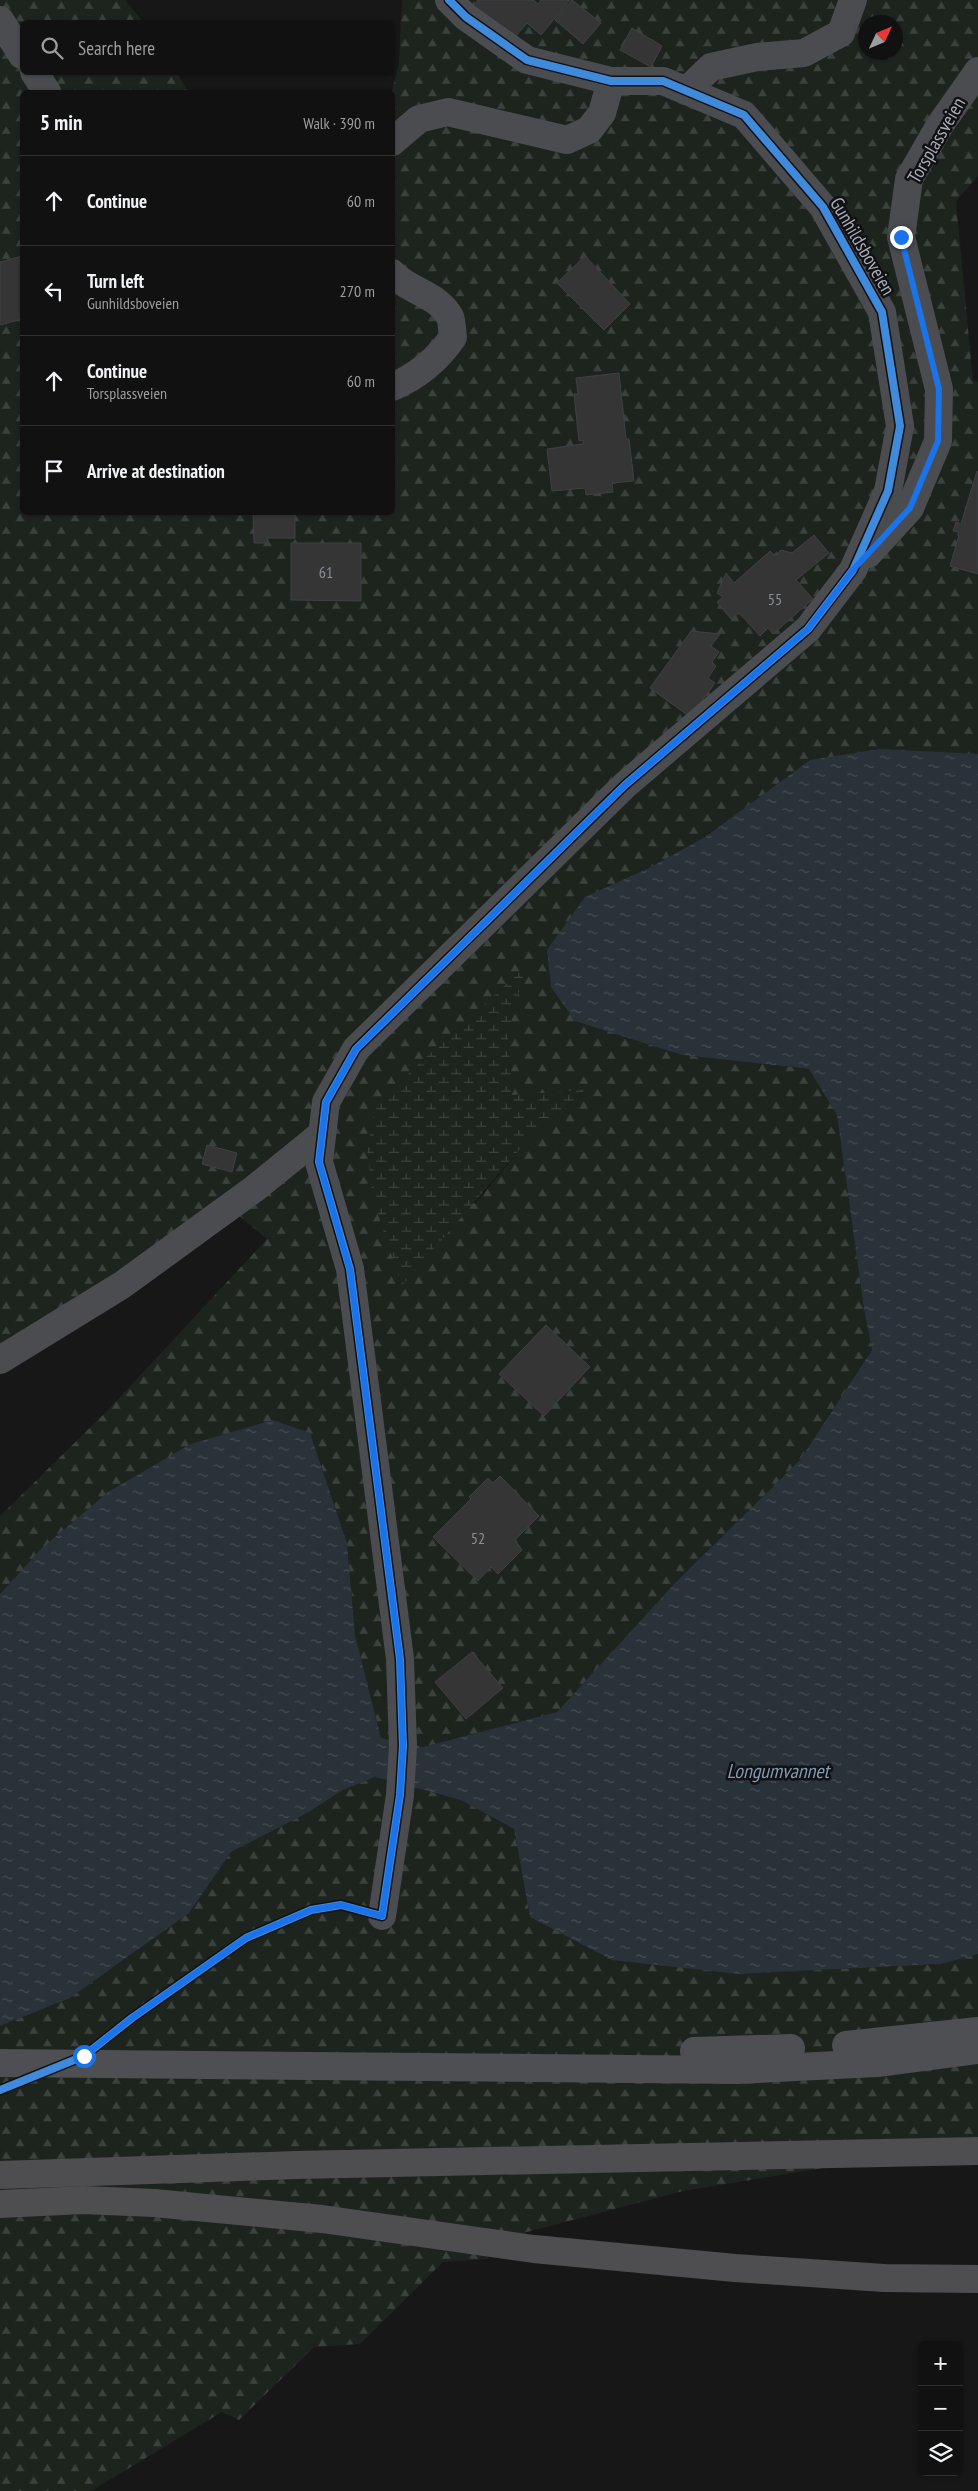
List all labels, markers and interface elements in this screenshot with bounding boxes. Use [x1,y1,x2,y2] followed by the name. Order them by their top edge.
[858,15,903,60] north arrow
[20,20,395,75] search box
[38,34,66,62] icon: search
[78,36,155,60] text: Search here
[902,93,970,187] street label: Torsplassveien
[40,109,82,136] text: 5 min
[303,113,375,133] text: Walk · 390 m
[40,187,68,215] icon: ahead
[87,189,147,213] text: Continue
[347,191,375,211] text: 60 m
[825,193,901,299] street label: Gunhildsboveien
[890,226,913,249] route end
[87,269,144,293] text: Turn left
[40,277,68,305] icon: left
[340,281,375,301] text: 270 m
[87,293,179,313] text: Gunhildsboveien
[87,359,147,383] text: Continue
[40,367,68,395] icon: ahead
[347,371,375,391] text: 60 m
[87,383,167,403] text: Torsplassveien
[40,457,68,485] icon: arrive
[87,459,225,483] text: Arrive at destination
[319,562,333,582] house number: 61
[768,589,782,609] house number: 55
[471,1528,485,1548] house number: 52
[727,1758,832,1784] water label: Longumvannet
[73,2045,96,2068] route start
[918,2341,963,2476] map controls
[918,2341,963,2386] button: +
[918,2386,963,2431] button: −
[918,2431,963,2476] button: layers

